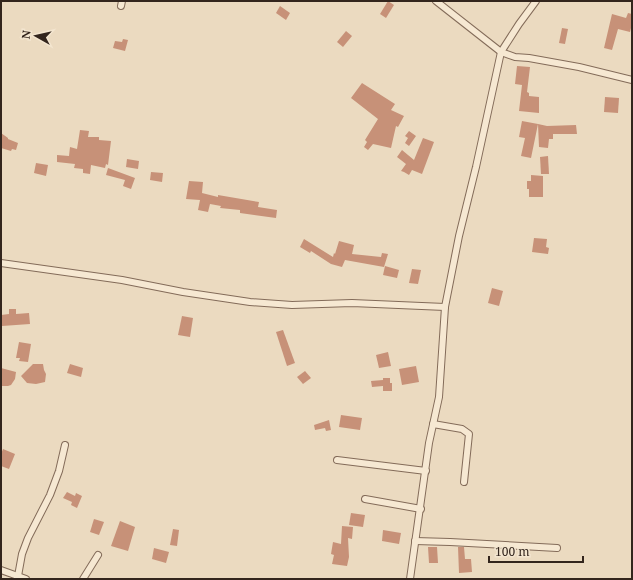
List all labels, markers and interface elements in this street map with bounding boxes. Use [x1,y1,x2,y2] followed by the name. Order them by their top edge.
[16,16,56,56] north arrow
[18,29,34,40] text: N
[489,538,583,564] scale bar
[495,543,530,560] text: 100 m

